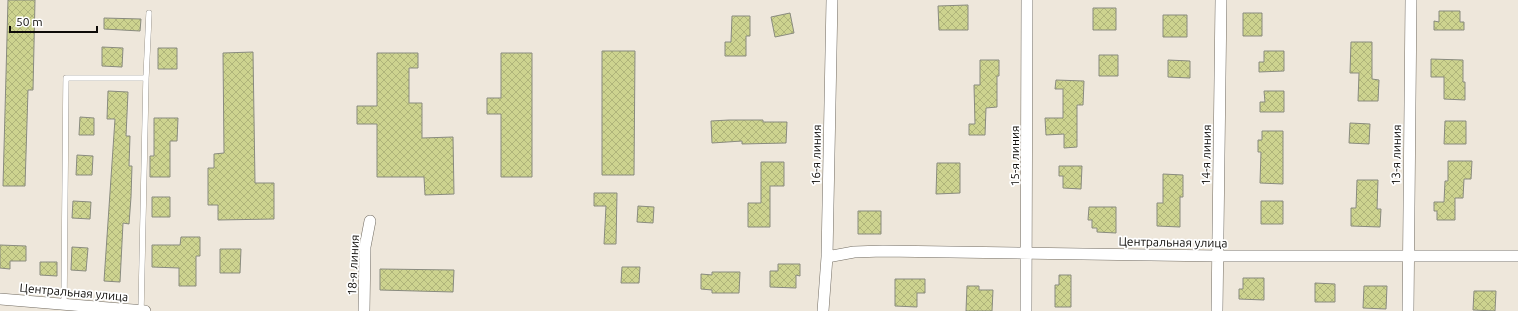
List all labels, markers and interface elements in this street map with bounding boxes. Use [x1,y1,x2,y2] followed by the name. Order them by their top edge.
[10,8,97,34] scale bar
[16,15,43,28] text: 50 m
[809,124,823,186] street label: 16-я линия
[1199,124,1213,186] street label: 14-я линия
[1389,124,1403,186] street label: 13-я линия
[1008,126,1021,186] street label: 15-я линия
[345,234,361,296] street label: 18-я линия
[1118,235,1228,249] street label: Центральная улица
[19,281,129,303] street label: Центральная улица

